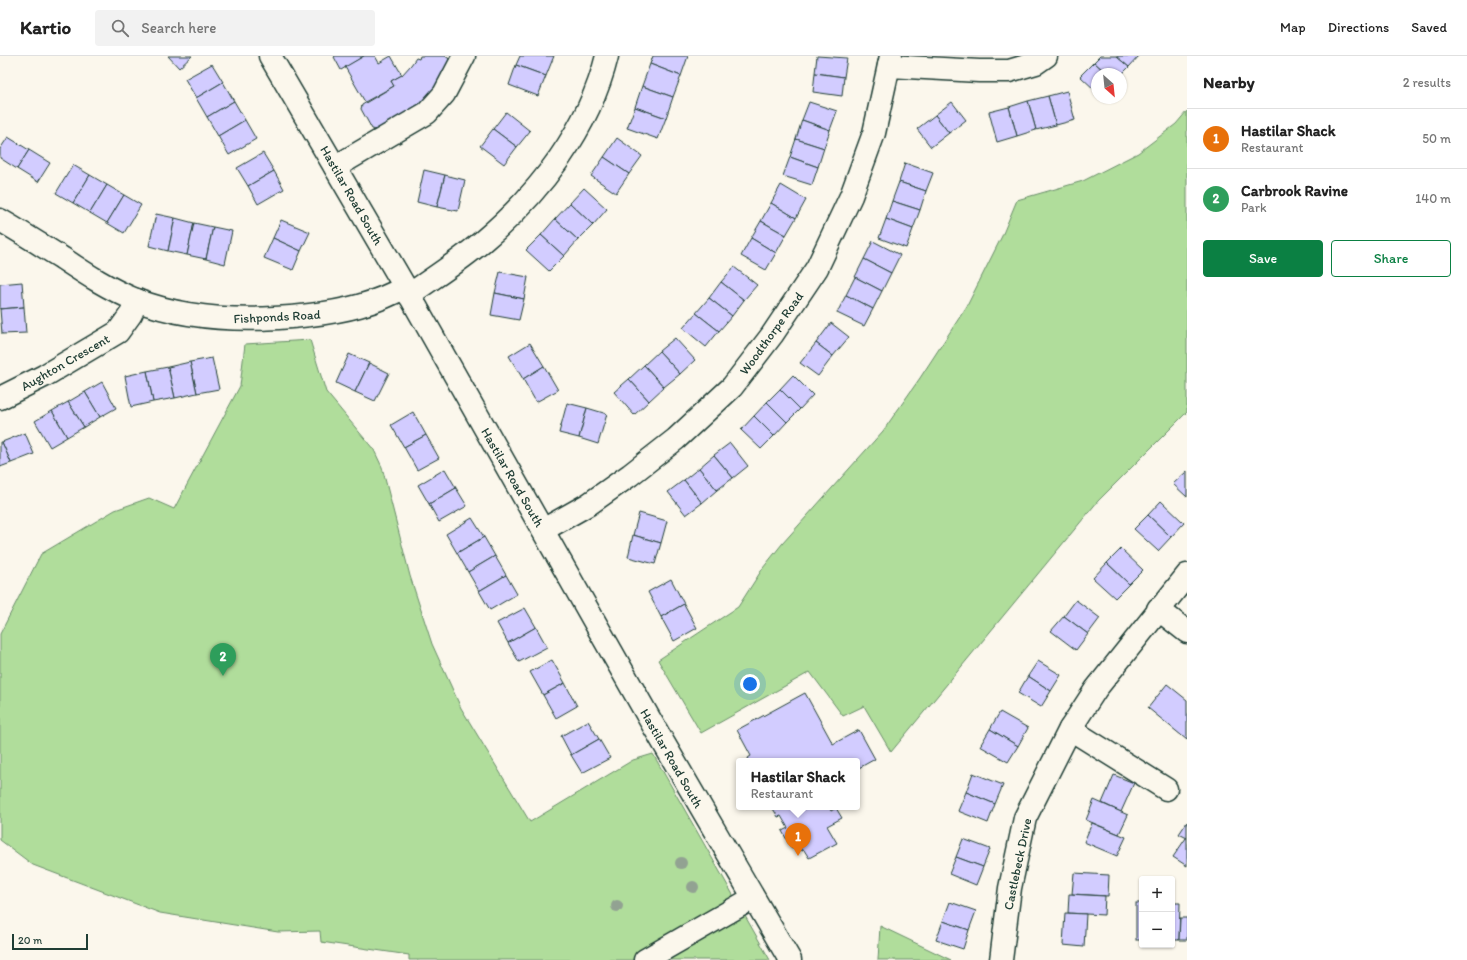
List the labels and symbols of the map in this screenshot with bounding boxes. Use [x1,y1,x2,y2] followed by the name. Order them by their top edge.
[1091,68,1127,104] north arrow
[317,143,386,247] street label: Hastilar Road South
[736,289,806,378] street label: Woodthorpe Road
[233,307,321,326] street label: Fishponds Road
[18,331,112,394] street label: Aughton Crescent
[478,425,547,529] street label: Hastilar Road South
[210,643,236,676] pin: 2
[740,674,760,694] your location
[637,706,706,810] street label: Hastilar Road South
[1000,817,1035,911] street label: Castlebeck Drive
[785,823,811,856] pin: 1
[12,932,88,951] scale bar

